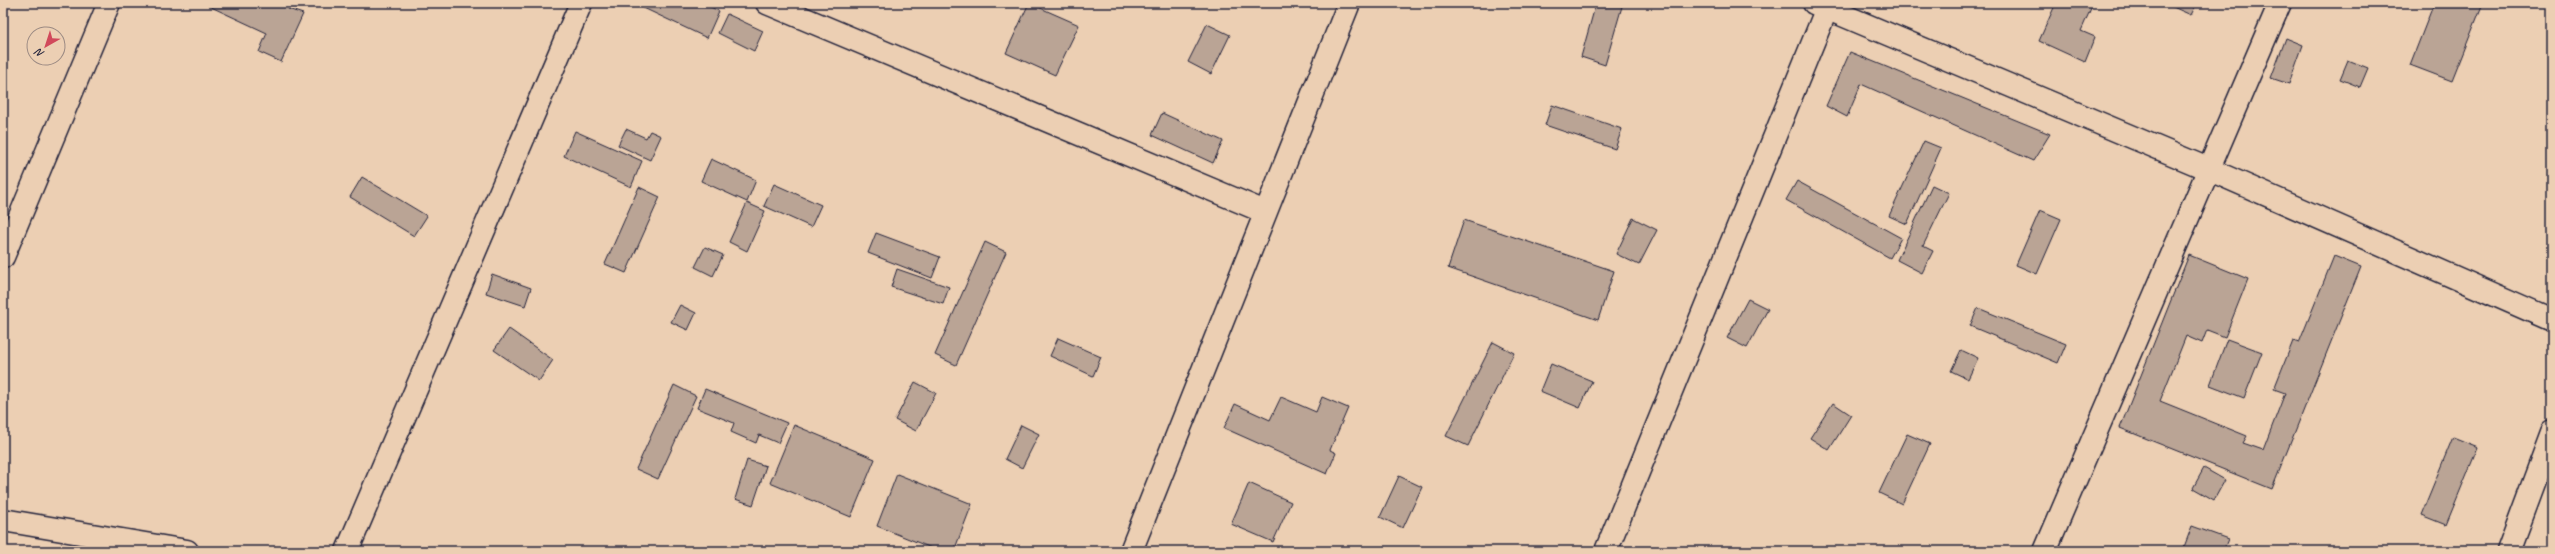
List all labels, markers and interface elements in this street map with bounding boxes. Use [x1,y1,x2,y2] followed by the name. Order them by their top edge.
[26,26,66,66] north arrow
[31,45,47,61] text: N

